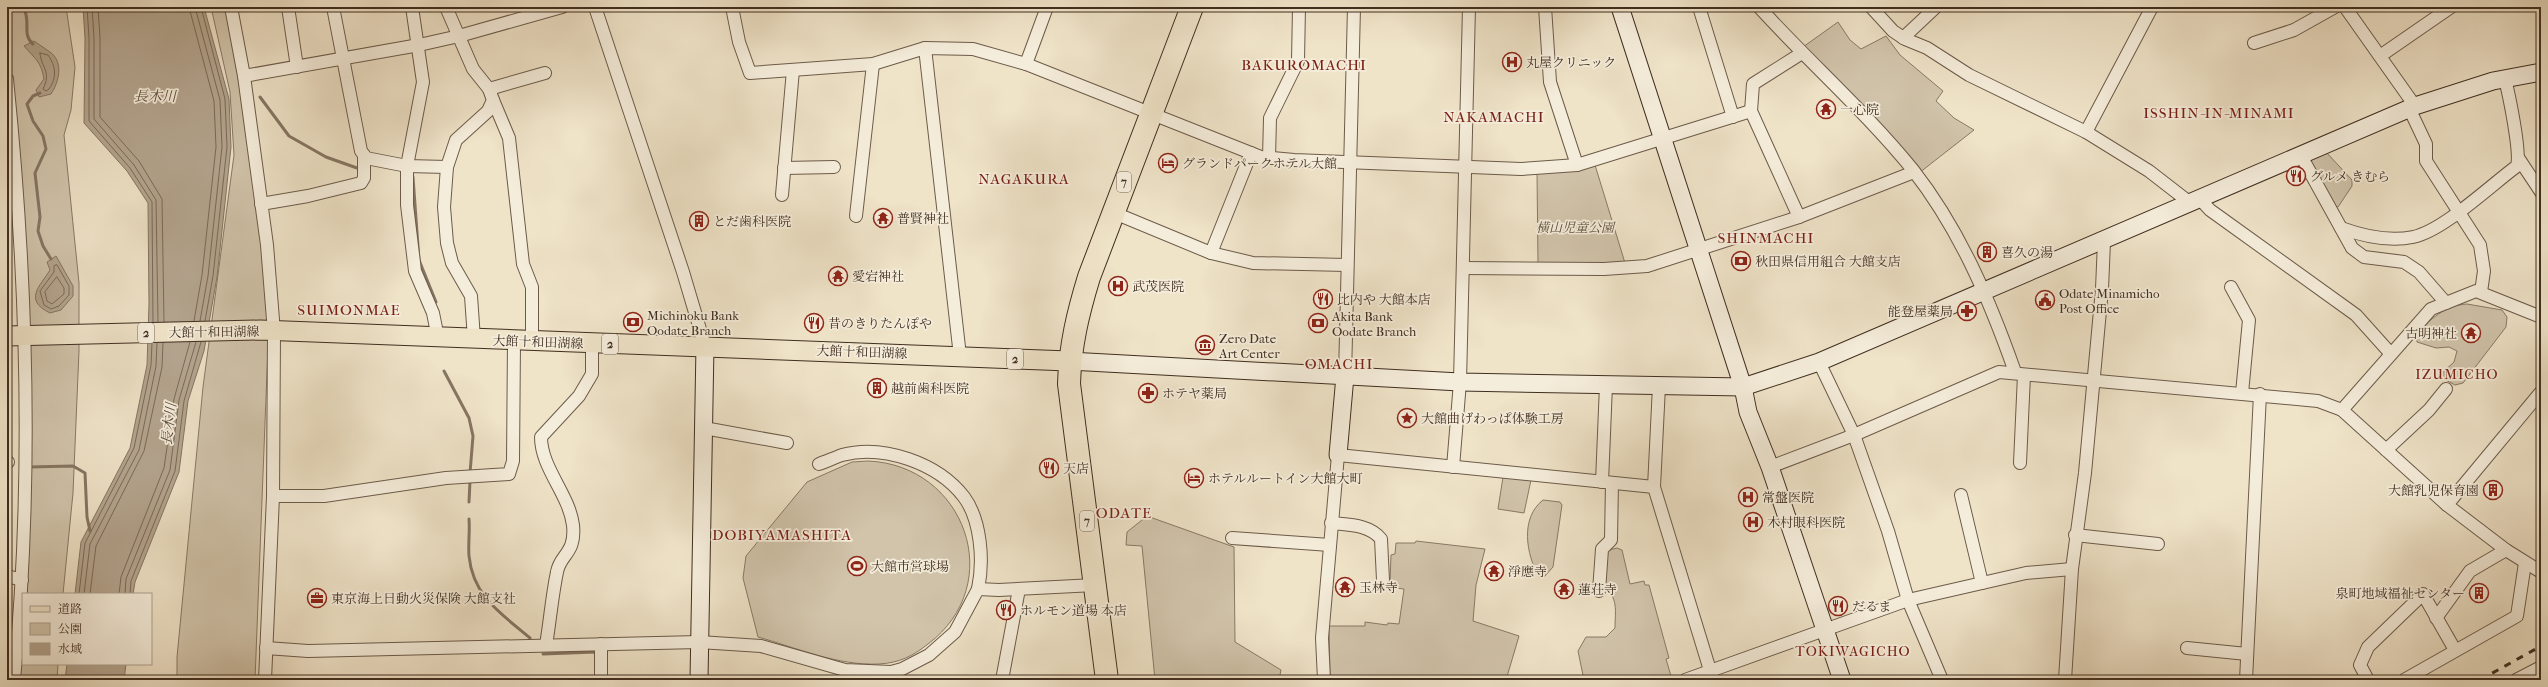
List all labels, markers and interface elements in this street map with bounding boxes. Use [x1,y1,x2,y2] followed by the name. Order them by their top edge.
[1501,51,1523,73] hospital icon: 丸屋クリニック
[1526,55,1616,70] place label: 丸屋クリニック
[1241,56,1367,74] district label: BAKUROMACHI
[134,88,178,105] water label: 長木川
[1815,98,1837,120] temple icon: 一心院
[1840,102,1879,117] place label: 一心院
[2143,104,2295,122] district label: ISSHIN-IN-MINAMI
[1443,108,1545,126] district label: NAKAMACHI
[1157,152,1179,174] hotel icon: グランドパークホテル大館
[1182,156,1337,171] place label: グランドパークホテル大館
[2285,165,2307,187] restaurant icon: グルメ きむら
[2310,169,2390,184] place label: グルメ きむら
[978,170,1070,188] district label: NAGAKURA
[1117,172,1131,192] road number: 7
[872,207,894,229] temple icon: 普賢神社
[688,210,710,232] building icon: とだ歯科医院
[897,211,949,226] place label: 普賢神社
[713,214,791,229] place label: とだ歯科医院
[1536,220,1616,235] park label: 横山児童公園
[1718,229,1814,247] district label: SHINMACHI
[1976,241,1998,263] building icon: 喜久の湯
[2001,245,2053,260] place label: 喜久の湯
[1730,250,1752,272] bank icon: 秋田県信用組合 大館支店
[1755,254,1901,269] place label: 秋田県信用組合 大館支店
[827,265,849,287] temple icon: 愛宕神社
[852,269,904,284] place label: 愛宕神社
[1107,275,1129,297] hospital icon: 武茂医院
[1132,279,1184,294] place label: 武茂医院
[2059,286,2160,316] place label: Odate Minamicho Post Office
[1312,288,1334,310] restaurant icon: 比内や 大館本店
[2034,289,2056,311] public building icon: Odate Minamicho Post Office
[1337,292,1431,307] place label: 比内や 大館本店
[1956,300,1978,322] pharmacy icon: 能登屋薬局
[297,301,401,319] district label: SUIMONMAE
[1888,304,1953,319] place label: 能登屋薬局
[647,308,739,338] place label: Michinoku Bank Oodate Branch
[1331,309,1417,339] place label: Akita Bank Oodate Branch
[622,311,644,333] bank icon: Michinoku Bank Oodate Branch
[803,312,825,334] restaurant icon: 昔のきりたんぽや
[1307,312,1329,334] bank icon: Akita Bank Oodate Branch
[828,316,932,331] place label: 昔のきりたんぽや
[2460,322,2482,344] temple icon: 古明神社
[138,323,154,343] road number: 2
[168,324,260,340] street label: 大館十和田湖線
[2405,326,2457,341] place label: 古明神社
[1218,331,1280,361] place label: Zero Date Art Center
[492,333,584,351] street label: 大館十和田湖線
[602,334,618,354] road number: 2
[1194,334,1216,356] museum icon: Zero Date Art Center
[816,343,908,361] street label: 大館十和田湖線
[1007,349,1023,369] road number: 2
[1305,355,1373,373] district label: OMACHI
[2415,366,2499,383] district label: IZUMICHO
[866,377,888,399] building icon: 越前歯科医院
[891,381,969,396] place label: 越前歯科医院
[1137,382,1159,404] pharmacy icon: ホテヤ薬局
[1162,386,1227,401] place label: ホテヤ薬局
[158,400,180,446] water label: 長木川
[1396,407,1418,429] place icon: 大館曲げわっぱ体験工房
[1421,411,1564,426] place label: 大館曲げわっぱ体験工房
[1038,457,1060,479] restaurant icon: 天店
[1063,461,1089,476] place label: 天店
[1183,467,1205,489] hotel icon: ホテルルートイン大館大町
[1208,471,1362,486] place label: ホテルルートイン大館大町
[2482,479,2504,501] building icon: 大館乳児保育園
[2388,483,2479,498] place label: 大館乳児保育園
[1737,486,1759,508] hospital icon: 常盤医院
[1762,490,1814,505] place label: 常盤医院
[1096,504,1152,522] district label: ODATE
[1080,511,1094,531] road number: 7
[1742,511,1764,533] hospital icon: 木村眼科医院
[1767,515,1845,530] place label: 木村眼科医院
[712,526,852,544] district label: DOBIYAMASHITA
[846,555,868,577] sports icon: 大館市営球場
[871,559,949,574] place label: 大館市営球場
[1483,560,1505,582] temple icon: 淨應寺
[1508,564,1547,579] place label: 淨應寺
[1334,576,1356,598] temple icon: 玉林寺
[1553,578,1575,600] temple icon: 蓮荘寺
[1359,580,1398,595] place label: 玉林寺
[1578,582,1617,597] place label: 蓮荘寺
[2468,582,2490,604] building icon: 泉町地域福祉センター
[2336,586,2465,601] place label: 泉町地域福祉センター
[306,587,328,609] office icon: 東京海上日動火災保険 大館支社
[331,591,516,606] place label: 東京海上日動火災保険 大館支社
[22,593,152,665] legend
[1827,595,1849,617] restaurant icon: だるま
[995,599,1017,621] restaurant icon: ホルモン道場 本店
[1852,599,1891,614] place label: だるま
[58,602,82,616] text: 道路
[1020,603,1127,618] place label: ホルモン道場 本店
[58,622,82,636] text: 公園
[58,642,82,656] text: 水域
[1795,643,1911,660] district label: TOKIWAGICHO

